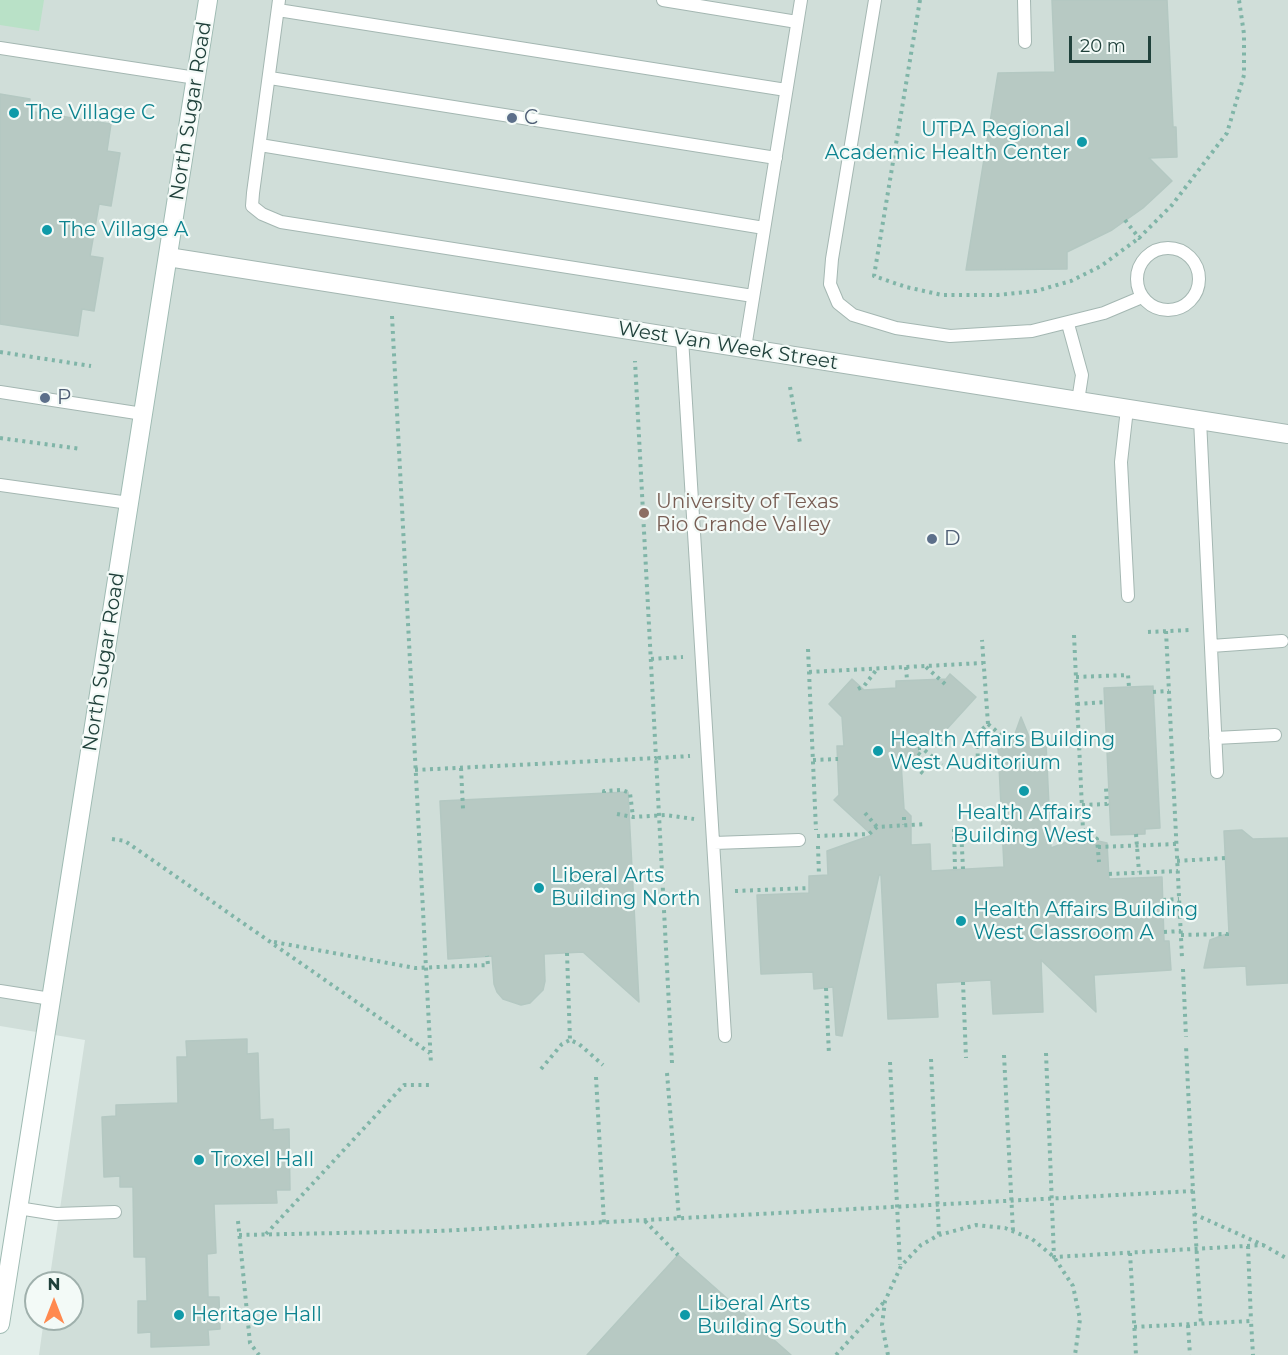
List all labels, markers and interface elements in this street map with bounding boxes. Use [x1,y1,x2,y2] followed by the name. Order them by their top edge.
[165,20,217,202] street label: North Sugar Road
[1072,24,1154,62] scale bar
[1080,35,1126,57] text: 20 m
[26,101,155,125] place label: The Village C
[7,106,21,120] marker: The Village C
[524,106,538,130] place label: C
[505,111,519,125] marker: C
[825,118,1070,165] place label: UTPA Regional Academic Health Center
[1075,135,1089,149] marker: UTPA Regional Academic Health Center
[59,218,188,242] place label: The Village A
[40,223,54,237] marker: The Village A
[616,317,840,375] street label: West Van Week Street
[57,386,71,410] place label: P
[38,391,52,405] marker: P
[656,490,839,537] place label: University of Texas Rio Grande Valley
[637,506,651,520] marker: University of Texas Rio Grande Valley
[944,527,961,551] place label: D
[925,532,939,546] marker: D
[78,571,130,753] street label: North Sugar Road
[890,728,1115,775] place label: Health Affairs Building West Auditorium
[871,744,885,758] marker: Health Affairs Building West Auditorium
[1017,784,1031,798] marker: Health Affairs Building West
[953,801,1095,848] place label: Health Affairs Building West
[551,864,700,911] place label: Liberal Arts Building North
[532,881,546,895] marker: Liberal Arts Building North
[973,898,1198,945] place label: Health Affairs Building West Classroom A
[954,914,968,928] marker: Health Affairs Building West Classroom A
[211,1148,314,1172] place label: Troxel Hall
[192,1153,206,1167] marker: Troxel Hall
[24,1271,84,1331] north arrow
[48,1275,60,1294] text: N
[697,1292,848,1339] place label: Liberal Arts Building South
[191,1303,322,1327] place label: Heritage Hall
[172,1308,186,1322] marker: Heritage Hall
[678,1308,692,1322] marker: Liberal Arts Building South

